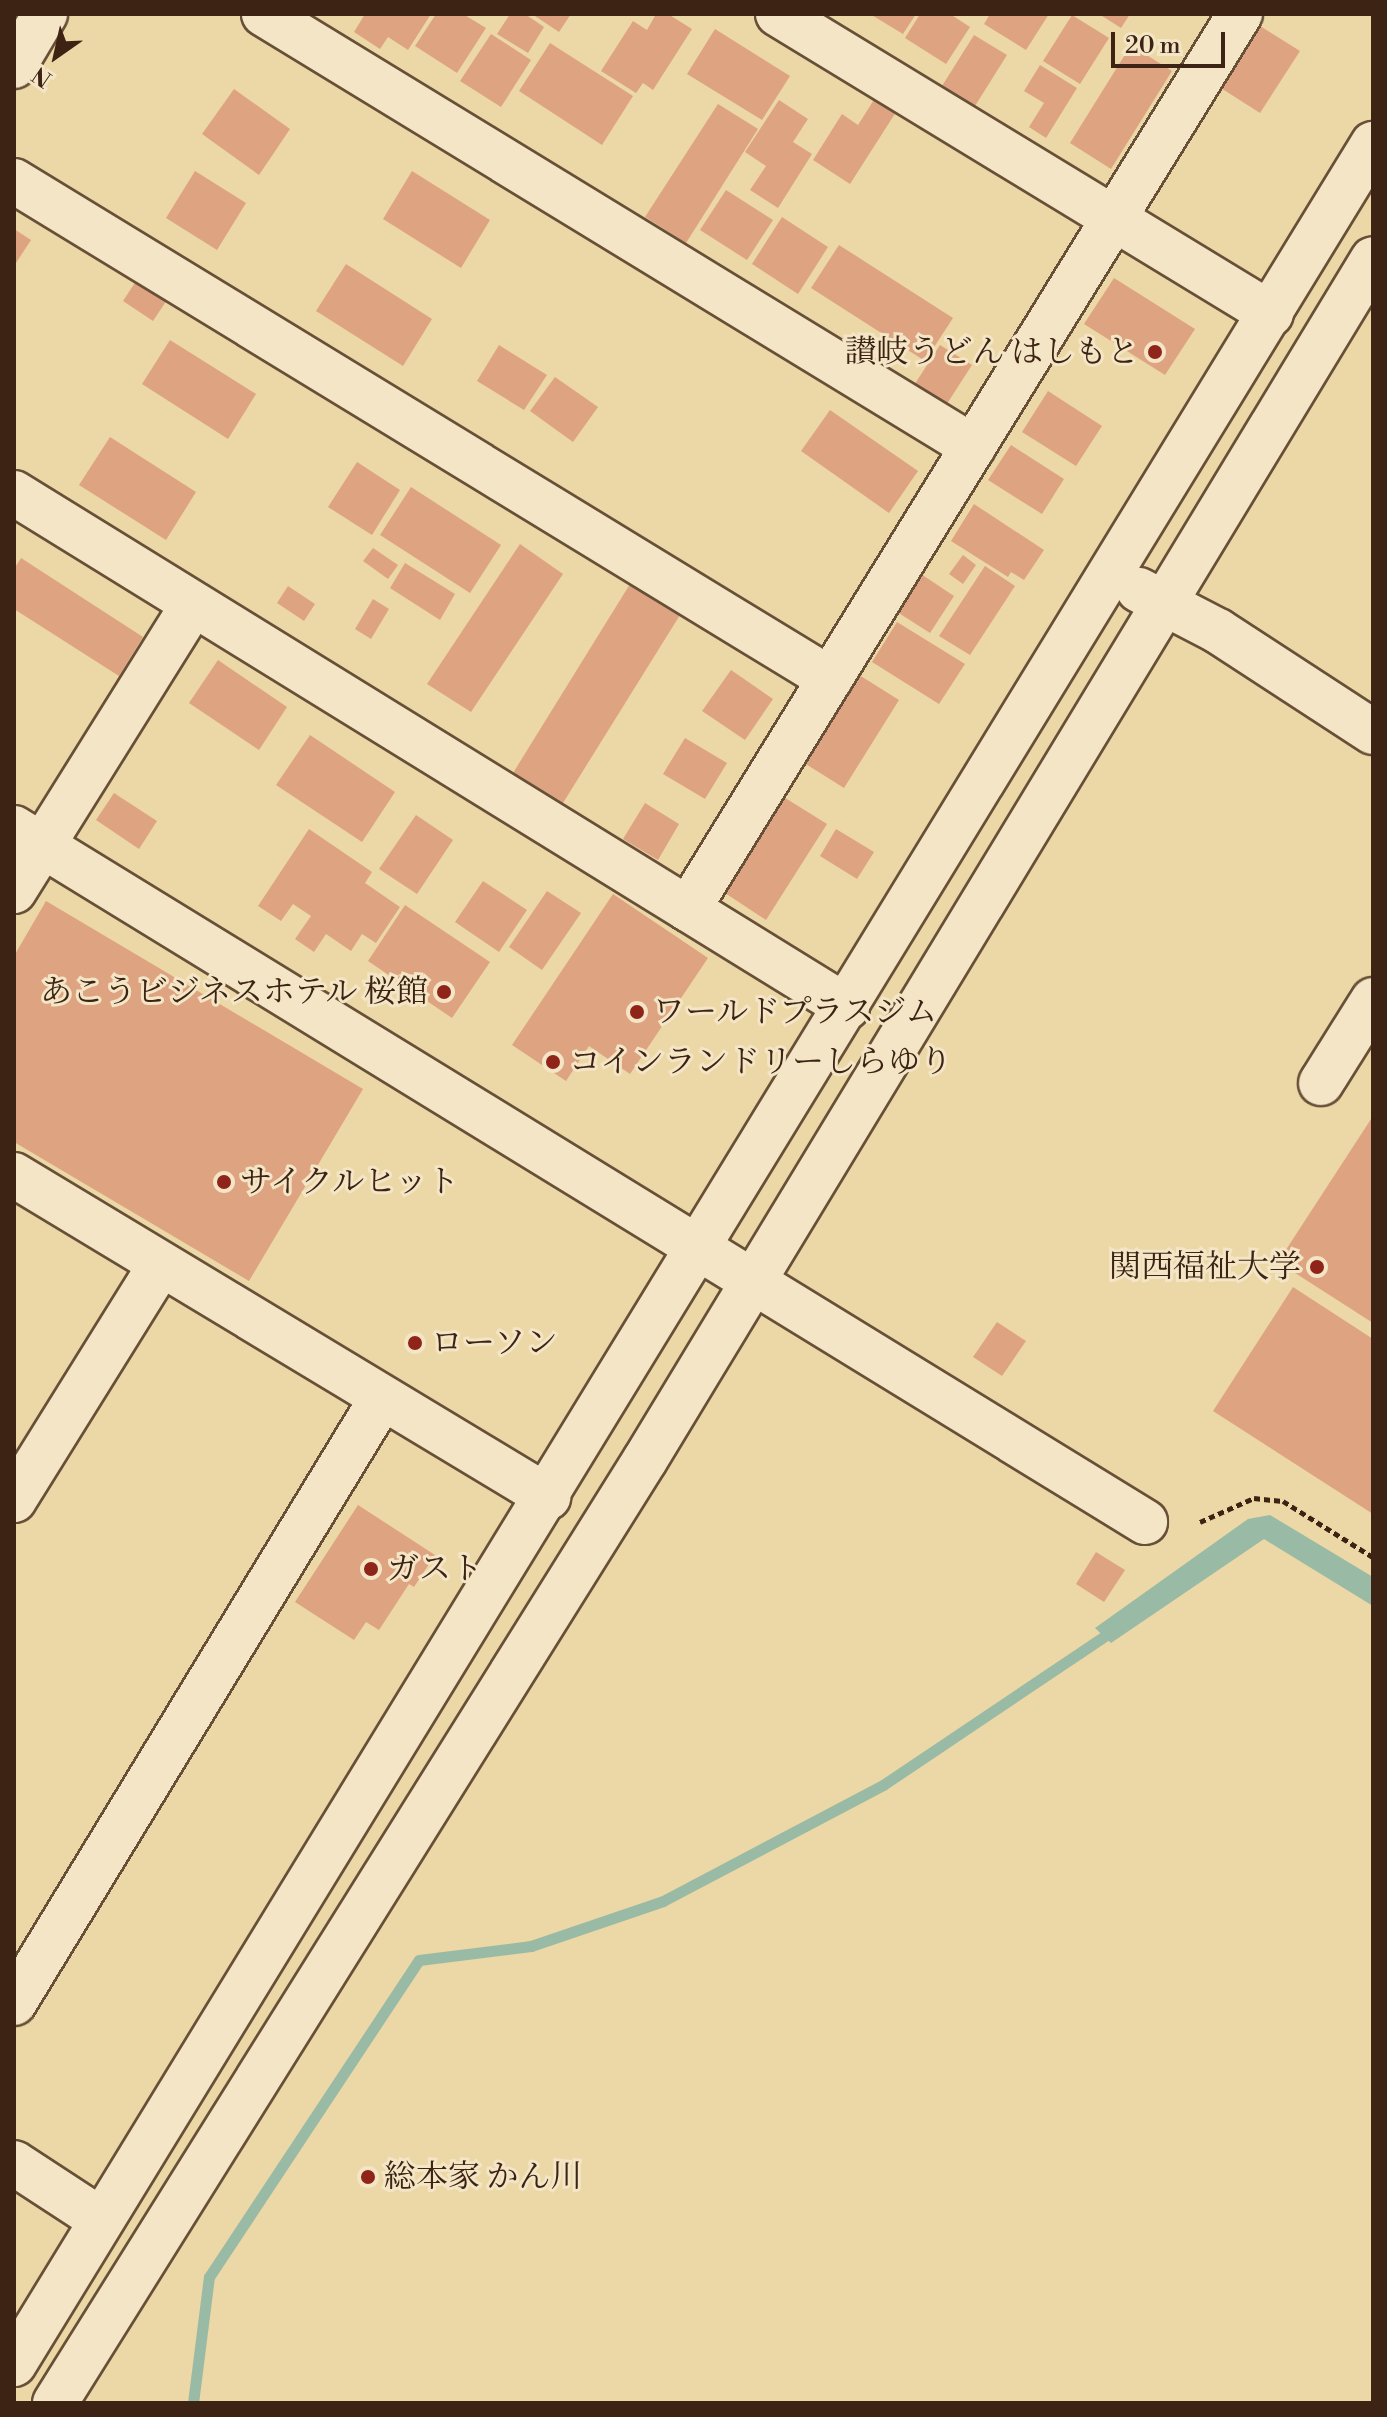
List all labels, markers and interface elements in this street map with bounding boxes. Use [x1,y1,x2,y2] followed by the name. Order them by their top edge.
[16,16,96,96] north arrow
[1115,16,1229,66] scale bar
[1125,31,1181,61] text: 20 m
[28,60,57,92] text: N
[844,333,1139,371] place label: 讃岐うどん はしもと
[1146,343,1164,361] marker: 讃岐うどん はしもと
[37,973,428,1011] place label: あこうビジネスホテル 桜館
[435,983,453,1001] marker: あこうビジネスホテル 桜館
[653,993,941,1031] place label: ワールドプラスジム
[628,1003,646,1021] marker: ワールドプラスジム
[569,1043,953,1081] place label: コインランドリーしらゆり
[544,1053,562,1071] marker: コインランドリーしらゆり
[240,1163,464,1201] place label: サイクルヒット
[215,1173,233,1191] marker: サイクルヒット
[1109,1248,1301,1286] place label: 関西福祉大学
[1308,1258,1326,1276] marker: 関西福祉大学
[431,1324,559,1362] place label: ローソン
[406,1334,424,1352] marker: ローソン
[387,1550,483,1588] place label: ガスト
[362,1560,380,1578] marker: ガスト
[384,2158,583,2196] place label: 総本家 かん川
[359,2168,377,2186] marker: 総本家 かん川

